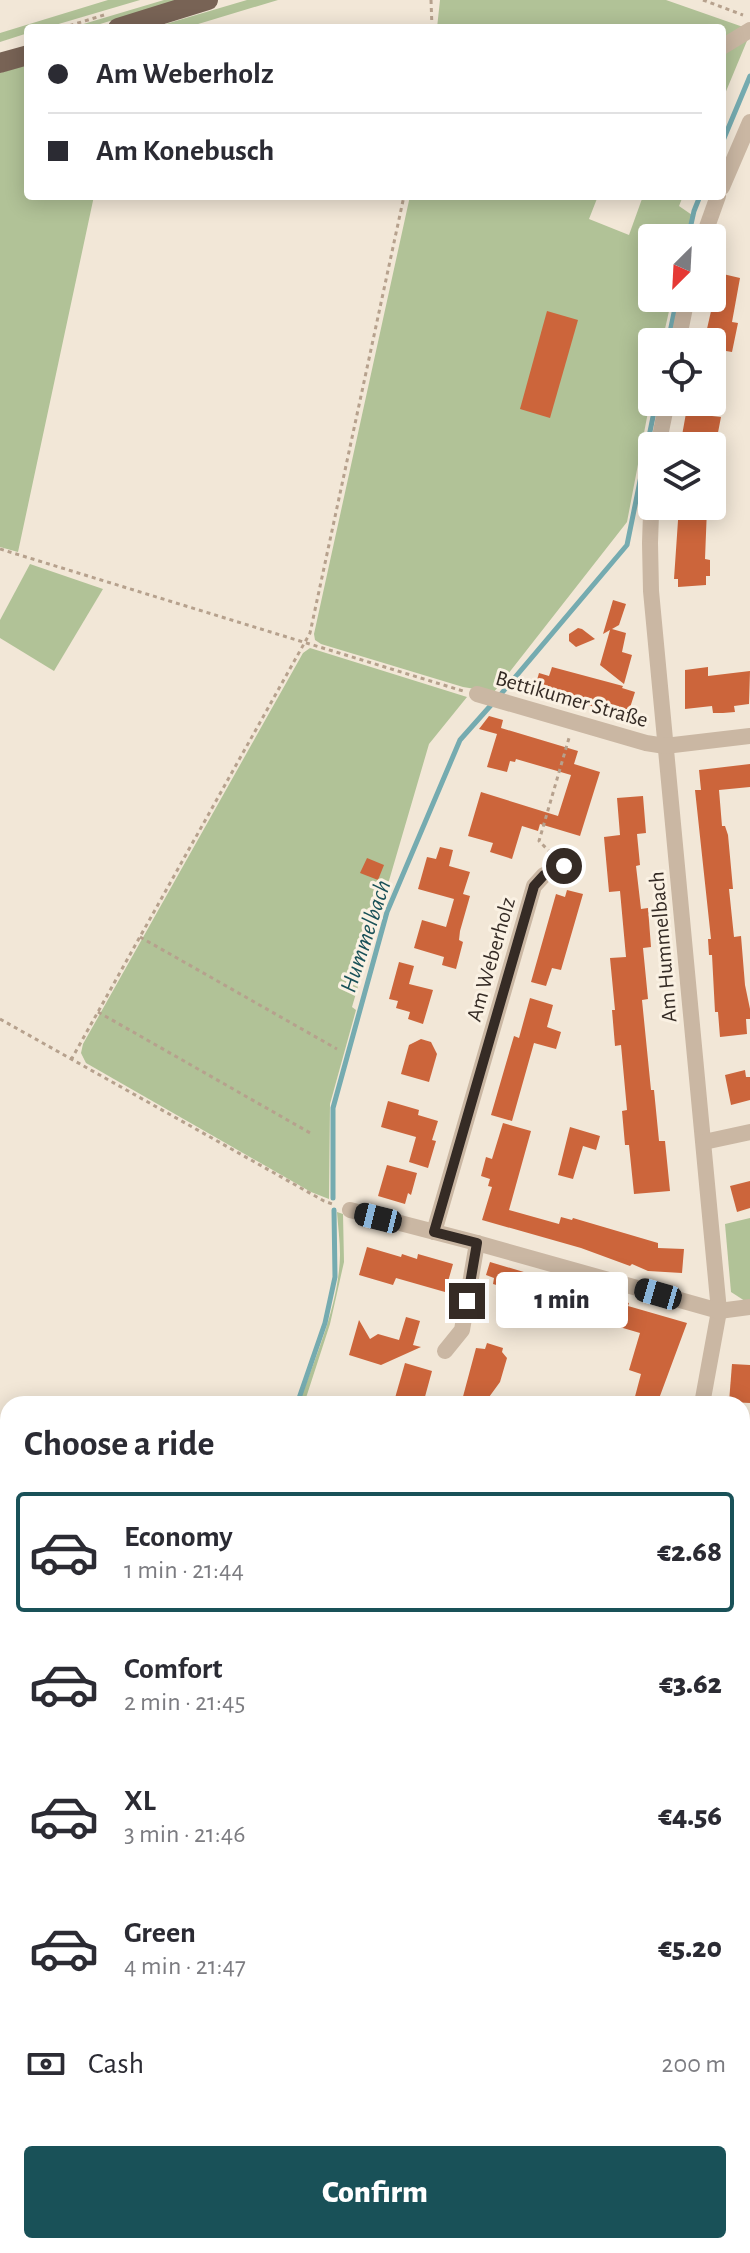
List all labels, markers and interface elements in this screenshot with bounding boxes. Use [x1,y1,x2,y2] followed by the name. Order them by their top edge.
[96,59,274,89] text: Am Weberholz
[96,136,274,166] text: Am Konebusch
[638,224,726,312] north arrow
[638,224,726,520] map controls
[638,328,726,416] button: locate
[638,432,726,520] button: layers
[493,667,650,731] street label: Bettikumer Straße
[546,848,582,884] route start
[645,871,681,1023] street label: Am Hummelbach
[337,877,395,995] water label: Hummelbach
[463,895,519,1024] street label: Am Weberholz
[352,1201,404,1235] car
[495,1273,627,1329] callout: 1 min
[632,1276,684,1312] car
[449,1283,485,1319] route end
[534,1287,590,1313] text: 1 min
[24,1426,214,1462] text: Choose a ride
[28,1516,100,1588] icon: car
[124,1522,233,1552] text: Economy
[657,1537,722,1567] text: €2.68
[124,1557,244,1583] text: 1 min · 21:44
[28,1648,100,1720] icon: car
[124,1654,223,1684] text: Comfort
[659,1669,722,1699] text: €3.62
[124,1689,245,1715] text: 2 min · 21:45
[28,1780,100,1852] icon: car
[124,1786,156,1816] text: XL
[658,1801,722,1831] text: €4.56
[124,1821,246,1847] text: 3 min · 21:46
[28,1912,100,1984] icon: car
[124,1918,196,1948] text: Green
[658,1933,722,1963] text: €5.20
[124,1953,246,1979] text: 4 min · 21:47
[24,2042,68,2086] icon: cash
[88,2049,144,2079] text: Cash
[662,2051,726,2077] text: 200 m
[24,2146,726,2238] button: Confirm

